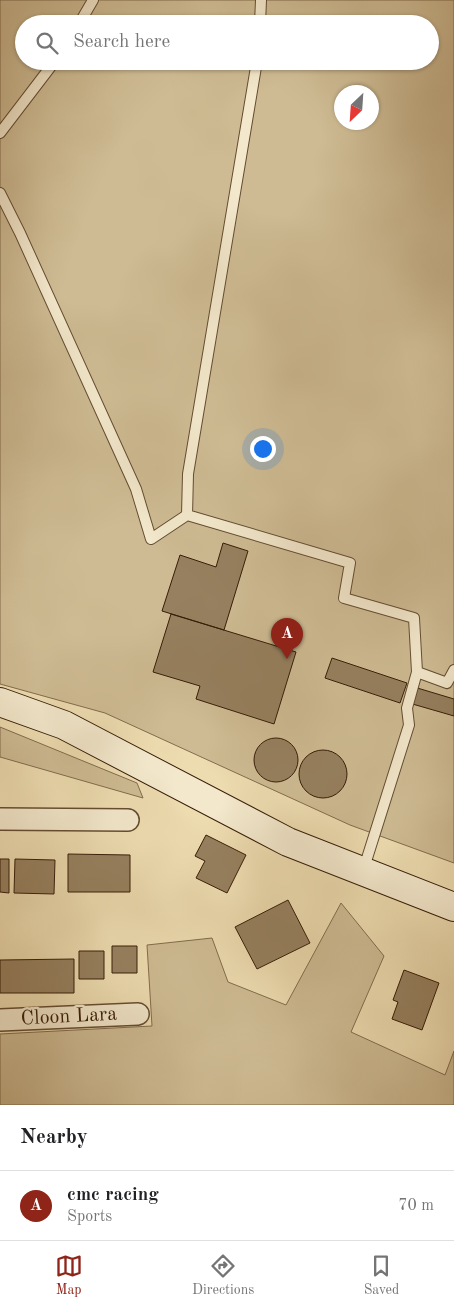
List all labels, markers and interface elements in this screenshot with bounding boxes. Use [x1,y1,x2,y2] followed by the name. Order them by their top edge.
[15,15,439,70] search box
[33,29,61,57] icon: search
[73,33,170,52] text: Search here
[334,85,379,130] north arrow
[250,436,276,462] your location
[271,618,303,659] pin: A
[20,1004,118,1030] street label: Cloon Lara
[20,1127,88,1148] text: Nearby
[67,1186,159,1205] text: cmc racing
[30,1198,42,1214] text: A
[398,1198,434,1214] text: 70 m
[67,1209,112,1225] text: Sports
[55,1252,83,1299] tab: Map
[192,1252,254,1299] tab: Directions
[364,1252,399,1299] tab: Saved

